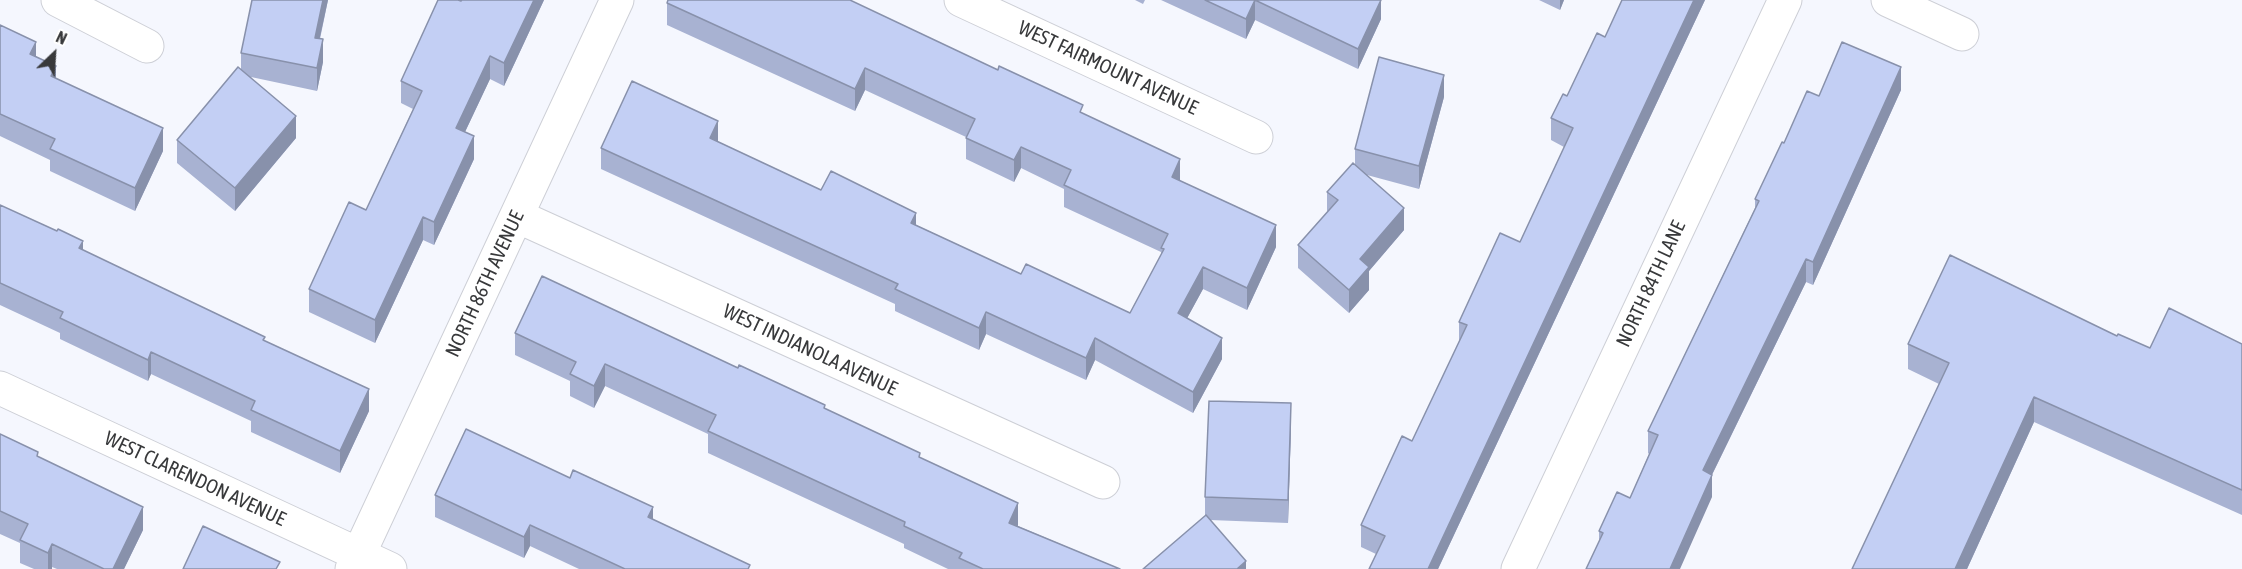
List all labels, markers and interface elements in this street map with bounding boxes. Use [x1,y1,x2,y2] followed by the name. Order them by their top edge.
[1014,16,1202,120] street label: WEST FAIRMOUNT AVENUE
[24,24,84,84] north arrow
[54,28,70,48] text: N
[441,207,529,361] street label: NORTH 86TH AVENUE
[1611,217,1691,351] street label: NORTH 84TH LANE
[719,299,901,401] street label: WEST INDIANOLA AVENUE
[101,426,289,532] street label: WEST CLARENDON AVENUE

